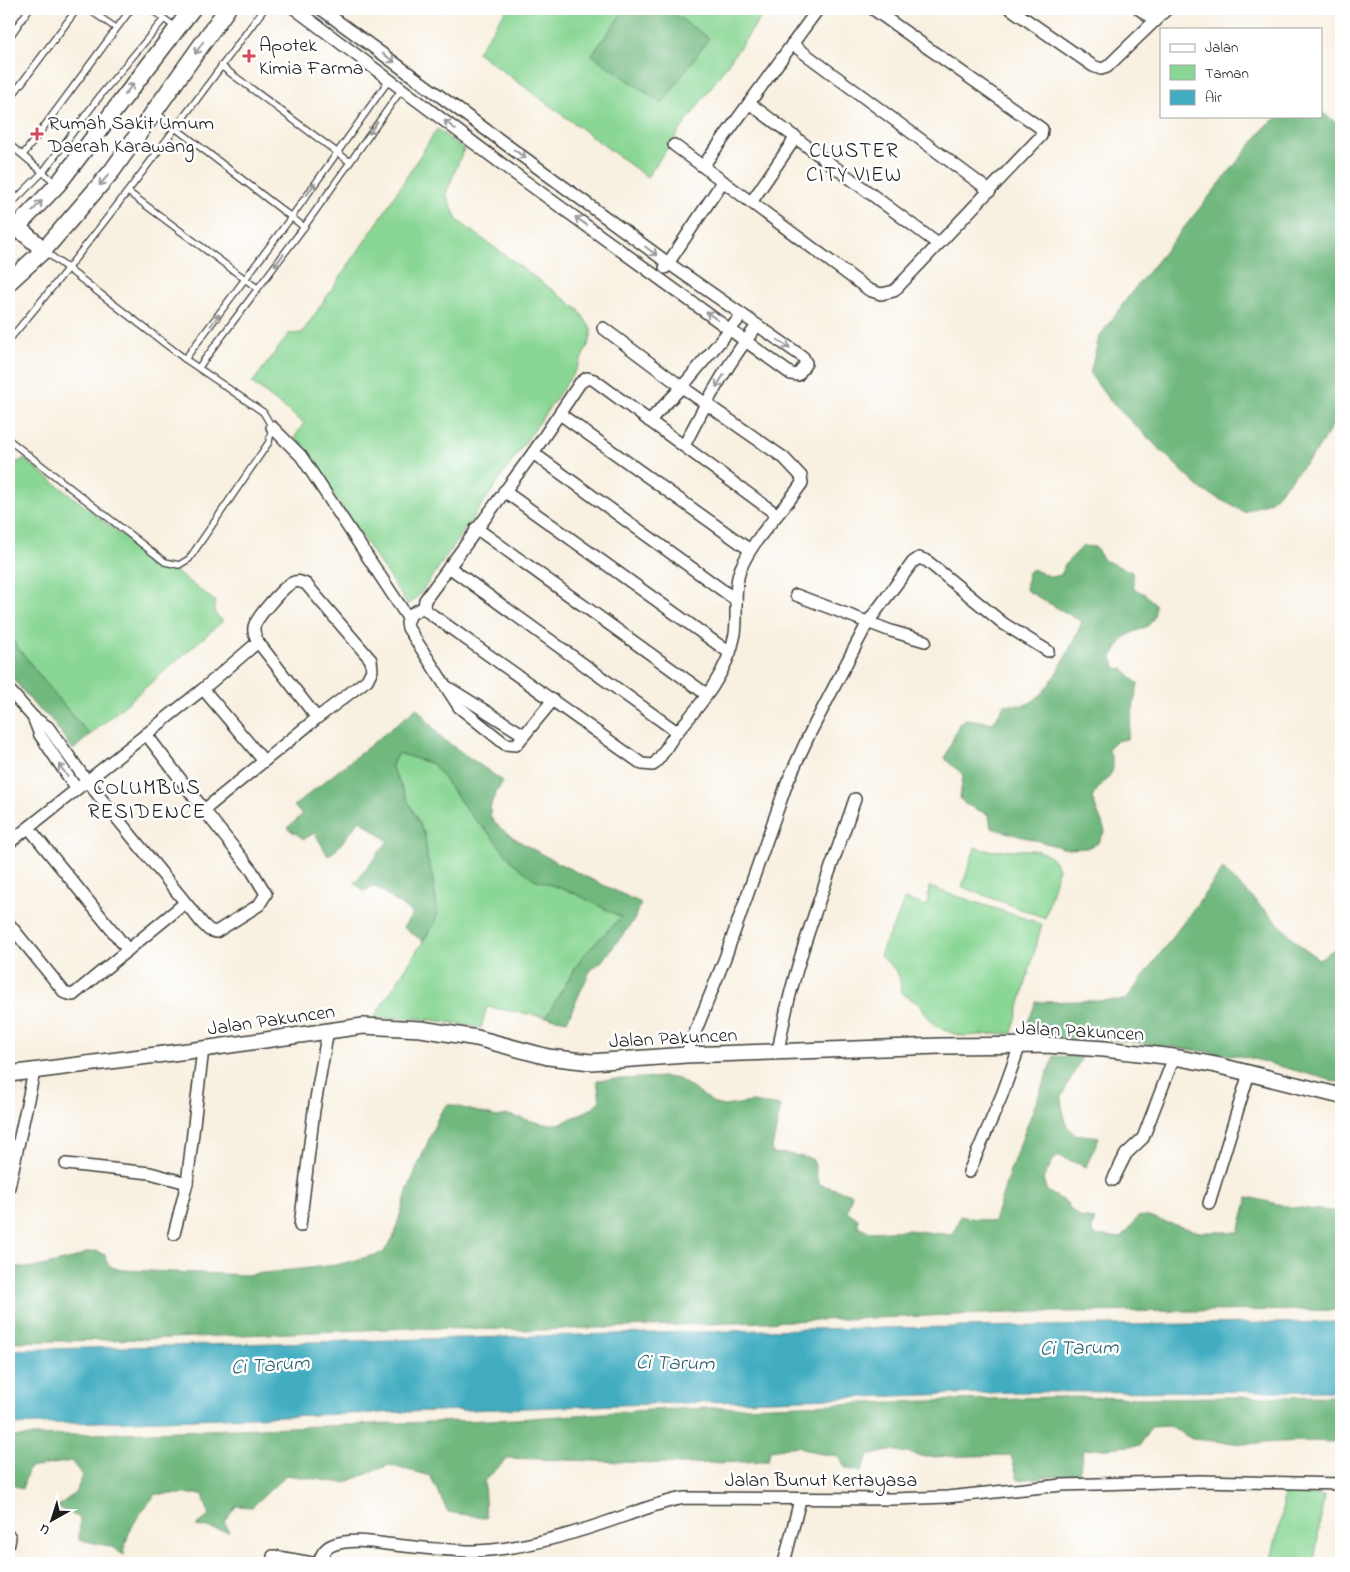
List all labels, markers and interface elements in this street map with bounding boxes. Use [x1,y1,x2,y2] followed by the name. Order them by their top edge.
[1160,28,1322,118] legend
[259,32,364,84] place label: Apotek Kimia Farma
[1205,37,1238,59] text: Jalan
[194,41,204,55] one-way arrow
[243,50,255,62] marker: Apotek Kimia Farma
[382,53,395,64] one-way arrow
[1205,63,1249,85] text: Taman
[123,83,134,96] one-way arrow
[1205,87,1222,109] text: Air
[47,110,214,163] place label: Rumah Sakit Umum Daerah Karawang
[443,120,457,130] one-way arrow
[368,121,378,135] one-way arrow
[30,127,44,141] marker: Rumah Sakit Umum Daerah Karawang
[806,137,902,191] district label: CLUSTER CITY VIEW
[513,149,527,159] one-way arrow
[99,174,110,187] one-way arrow
[306,182,316,196] one-way arrow
[31,199,43,212] one-way arrow
[574,216,588,226] one-way arrow
[644,245,657,256] one-way arrow
[273,254,284,267] one-way arrow
[705,311,719,321] one-way arrow
[210,313,220,327] one-way arrow
[777,339,791,349] one-way arrow
[715,373,725,387] one-way arrow
[58,763,68,777] one-way arrow
[88,774,206,828] district label: COLUMBUS RESIDENCE
[206,998,337,1045] street label: Jalan Pakuncen
[1015,1015,1145,1050] street label: Jalan Pakuncen
[608,1022,738,1057] street label: Jalan Pakuncen
[1039,1333,1119,1365] water label: Ci Tarum
[230,1348,311,1384] water label: Ci Tarum
[635,1348,715,1380] water label: Ci Tarum
[725,1467,917,1496] street label: Jalan Bunut Kertayasa
[28,1494,78,1544] north arrow
[35,1518,55,1540] text: U

